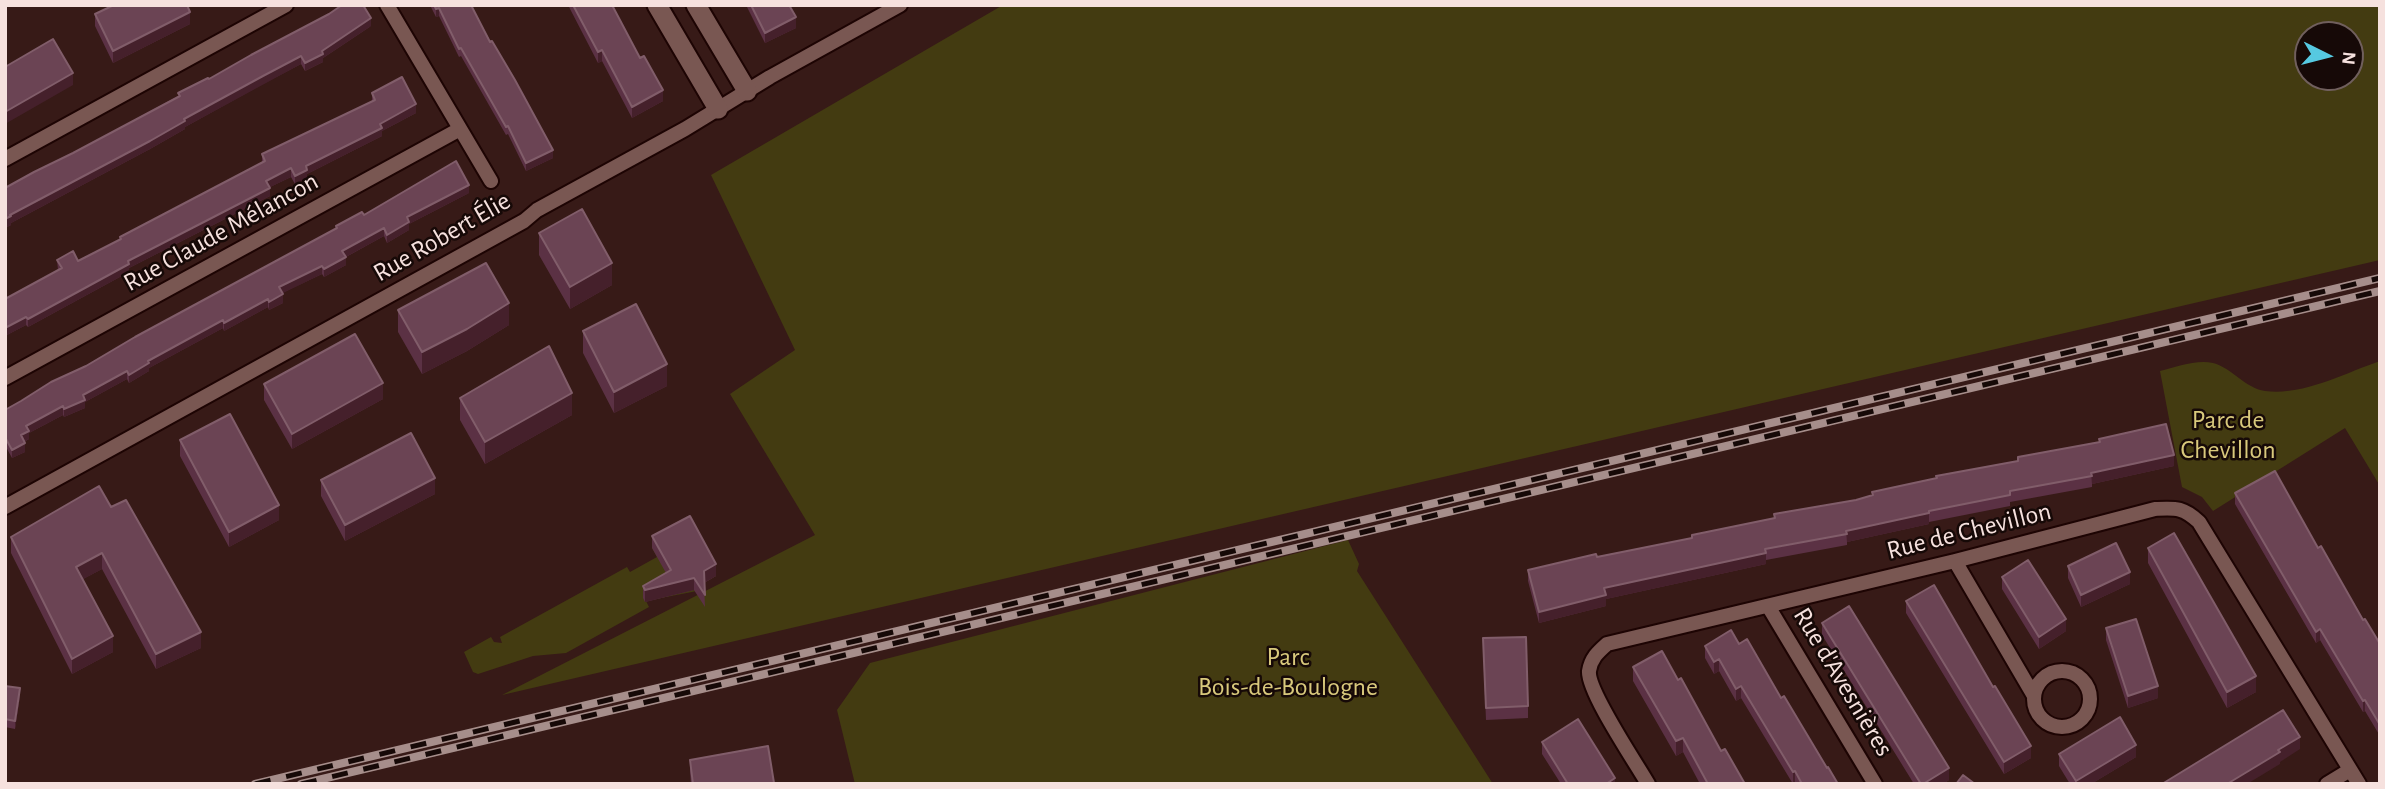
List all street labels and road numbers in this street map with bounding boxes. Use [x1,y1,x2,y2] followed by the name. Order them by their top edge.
[118,166,324,298] street label: Rue Claude Mélancon
[368,185,516,289] street label: Rue Robert Élie
[1884,496,2054,566] street label: Rue de Chevillon
[1786,602,1900,762] street label: Rue d'Avesnières

